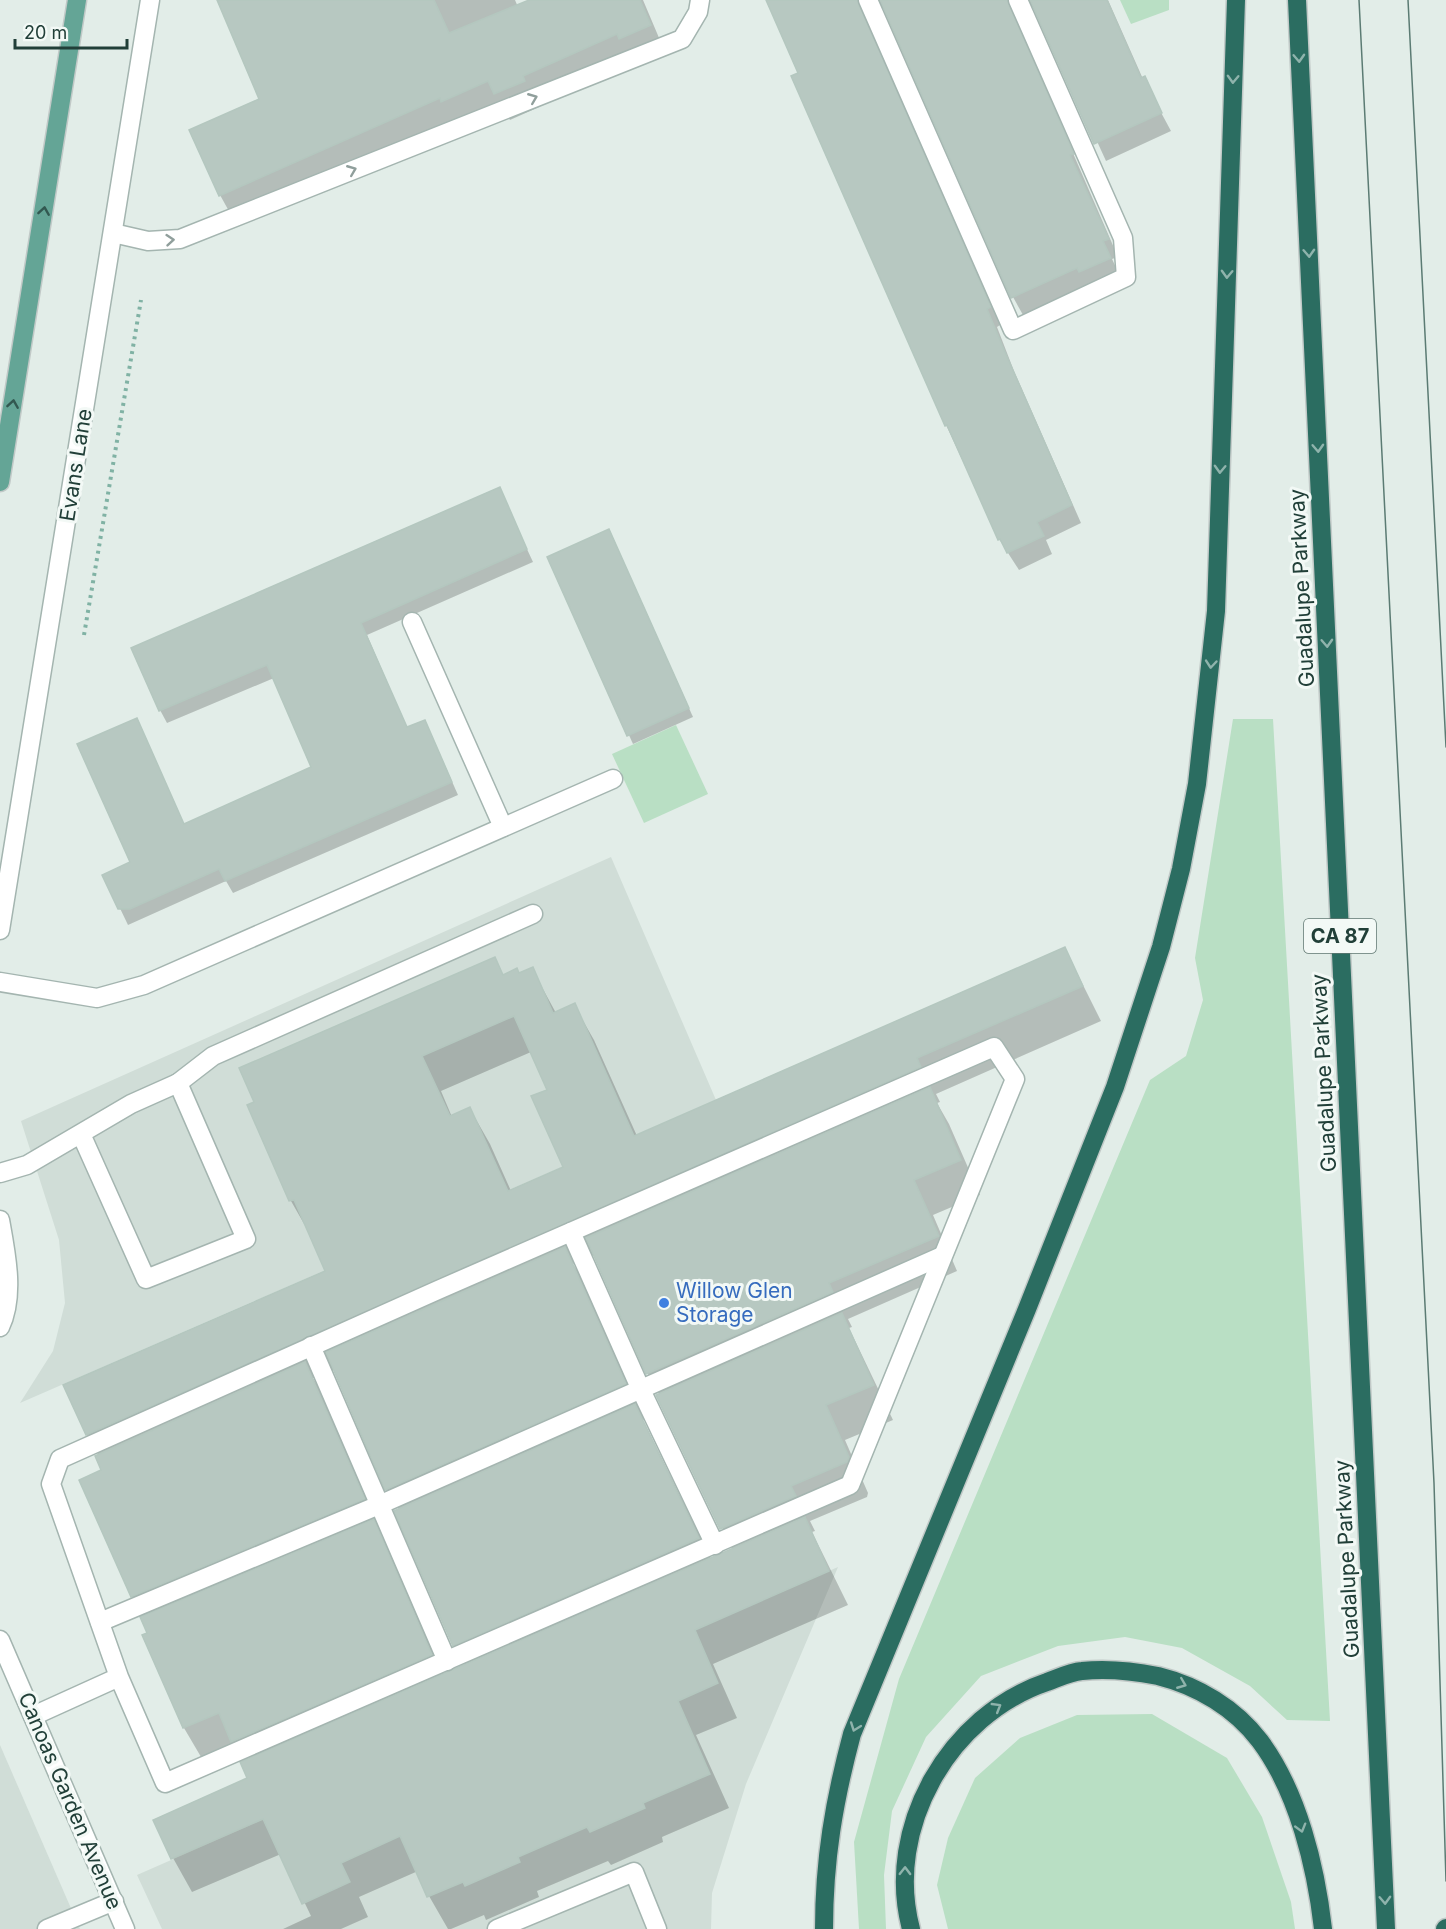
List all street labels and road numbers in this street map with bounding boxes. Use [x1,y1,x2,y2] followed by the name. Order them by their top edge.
[54,407,97,523] street label: Evans Lane
[1284,488,1319,688] street label: Guadalupe Parkway
[1304,919,1376,953] road number: CA 87
[1306,973,1341,1173] street label: Guadalupe Parkway
[1329,1459,1364,1659] street label: Guadalupe Parkway
[13,1689,128,1913] street label: Canoas Garden Avenue

